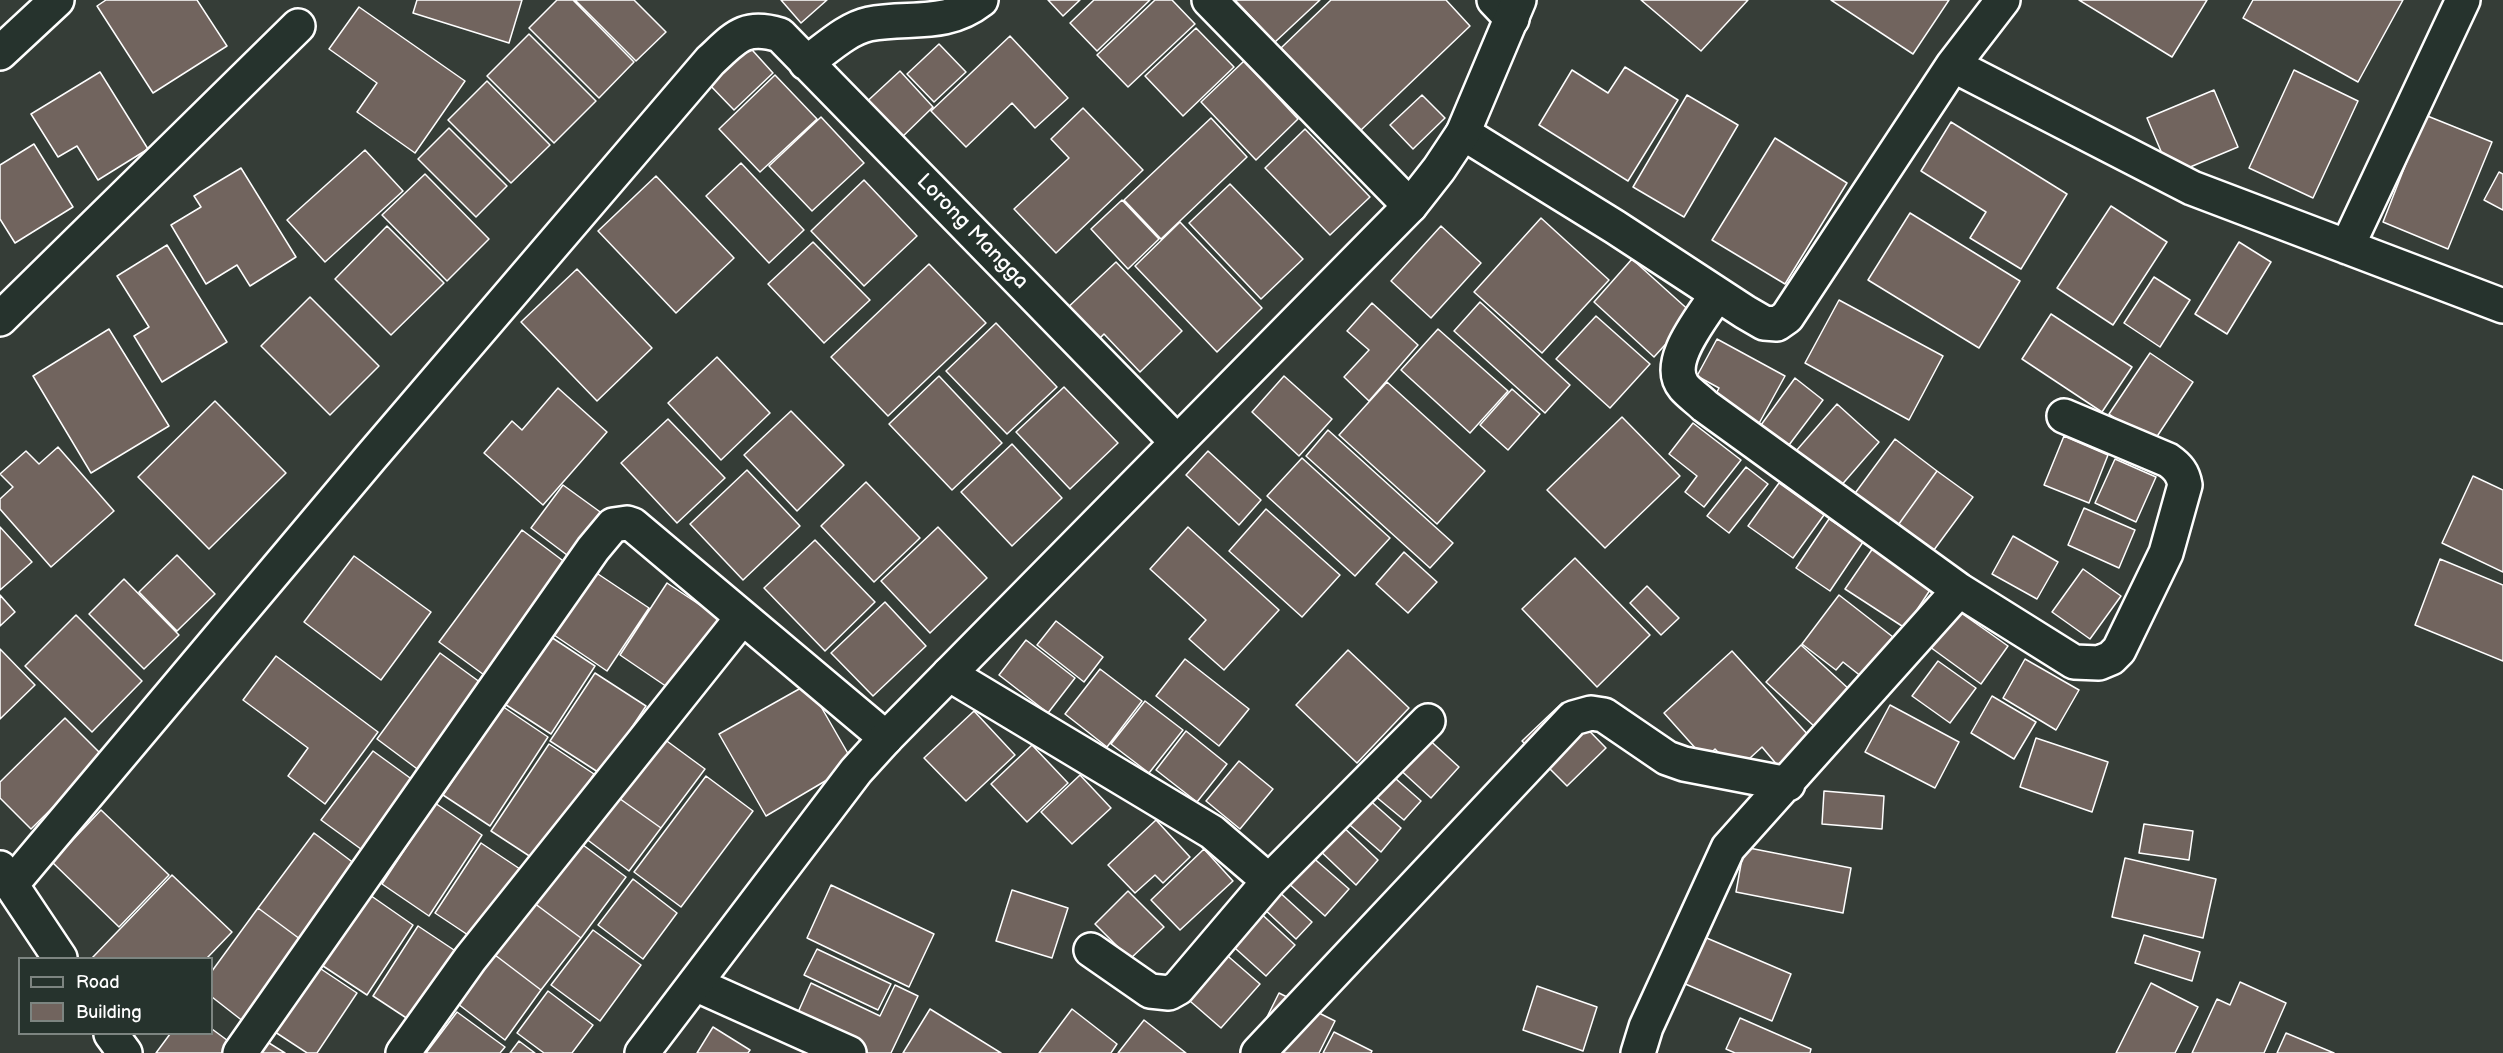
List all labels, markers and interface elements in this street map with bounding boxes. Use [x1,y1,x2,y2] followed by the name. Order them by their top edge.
[911,169,1033,295] street label: Lorong Mangga
[18,957,213,1035] legend
[76,972,120,993] text: Road
[76,1002,142,1023] text: Building

